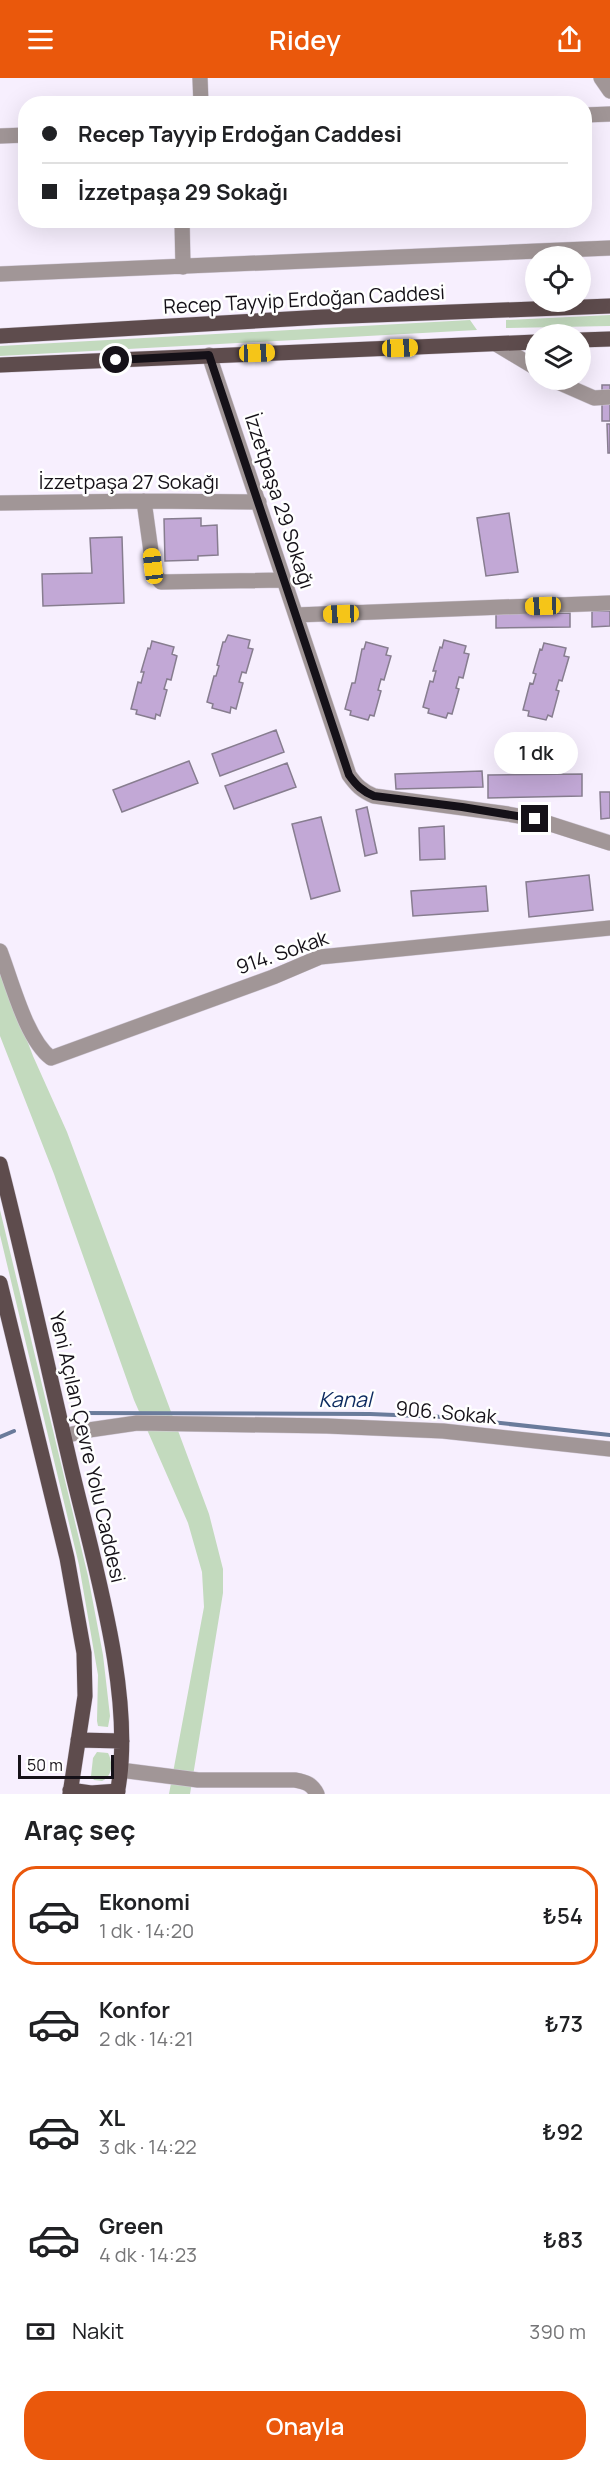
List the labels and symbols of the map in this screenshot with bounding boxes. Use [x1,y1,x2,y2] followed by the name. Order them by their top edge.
[163,278,445,320] street label: Recep Tayyip Erdoğan Caddesi
[382,338,418,358] car
[239,343,275,363] car
[102,346,129,373] route start
[239,410,321,592] street label: İzzetpaşa 29 Sokağı
[39,468,219,495] street label: İzzetpaşa 27 Sokağı
[142,547,164,585] car
[525,596,561,616] car
[323,604,359,624] car
[493,732,577,774] callout: 1 dk
[521,805,548,832] route end
[232,923,333,980] street label: 914. Sokak
[44,1309,132,1585] street label: Yeni Açılan Çevre Yolu Caddesi
[318,1385,375,1413] water label: Kanal
[394,1394,499,1430] street label: 906. Sokak
[18,1752,114,1780] scale bar

